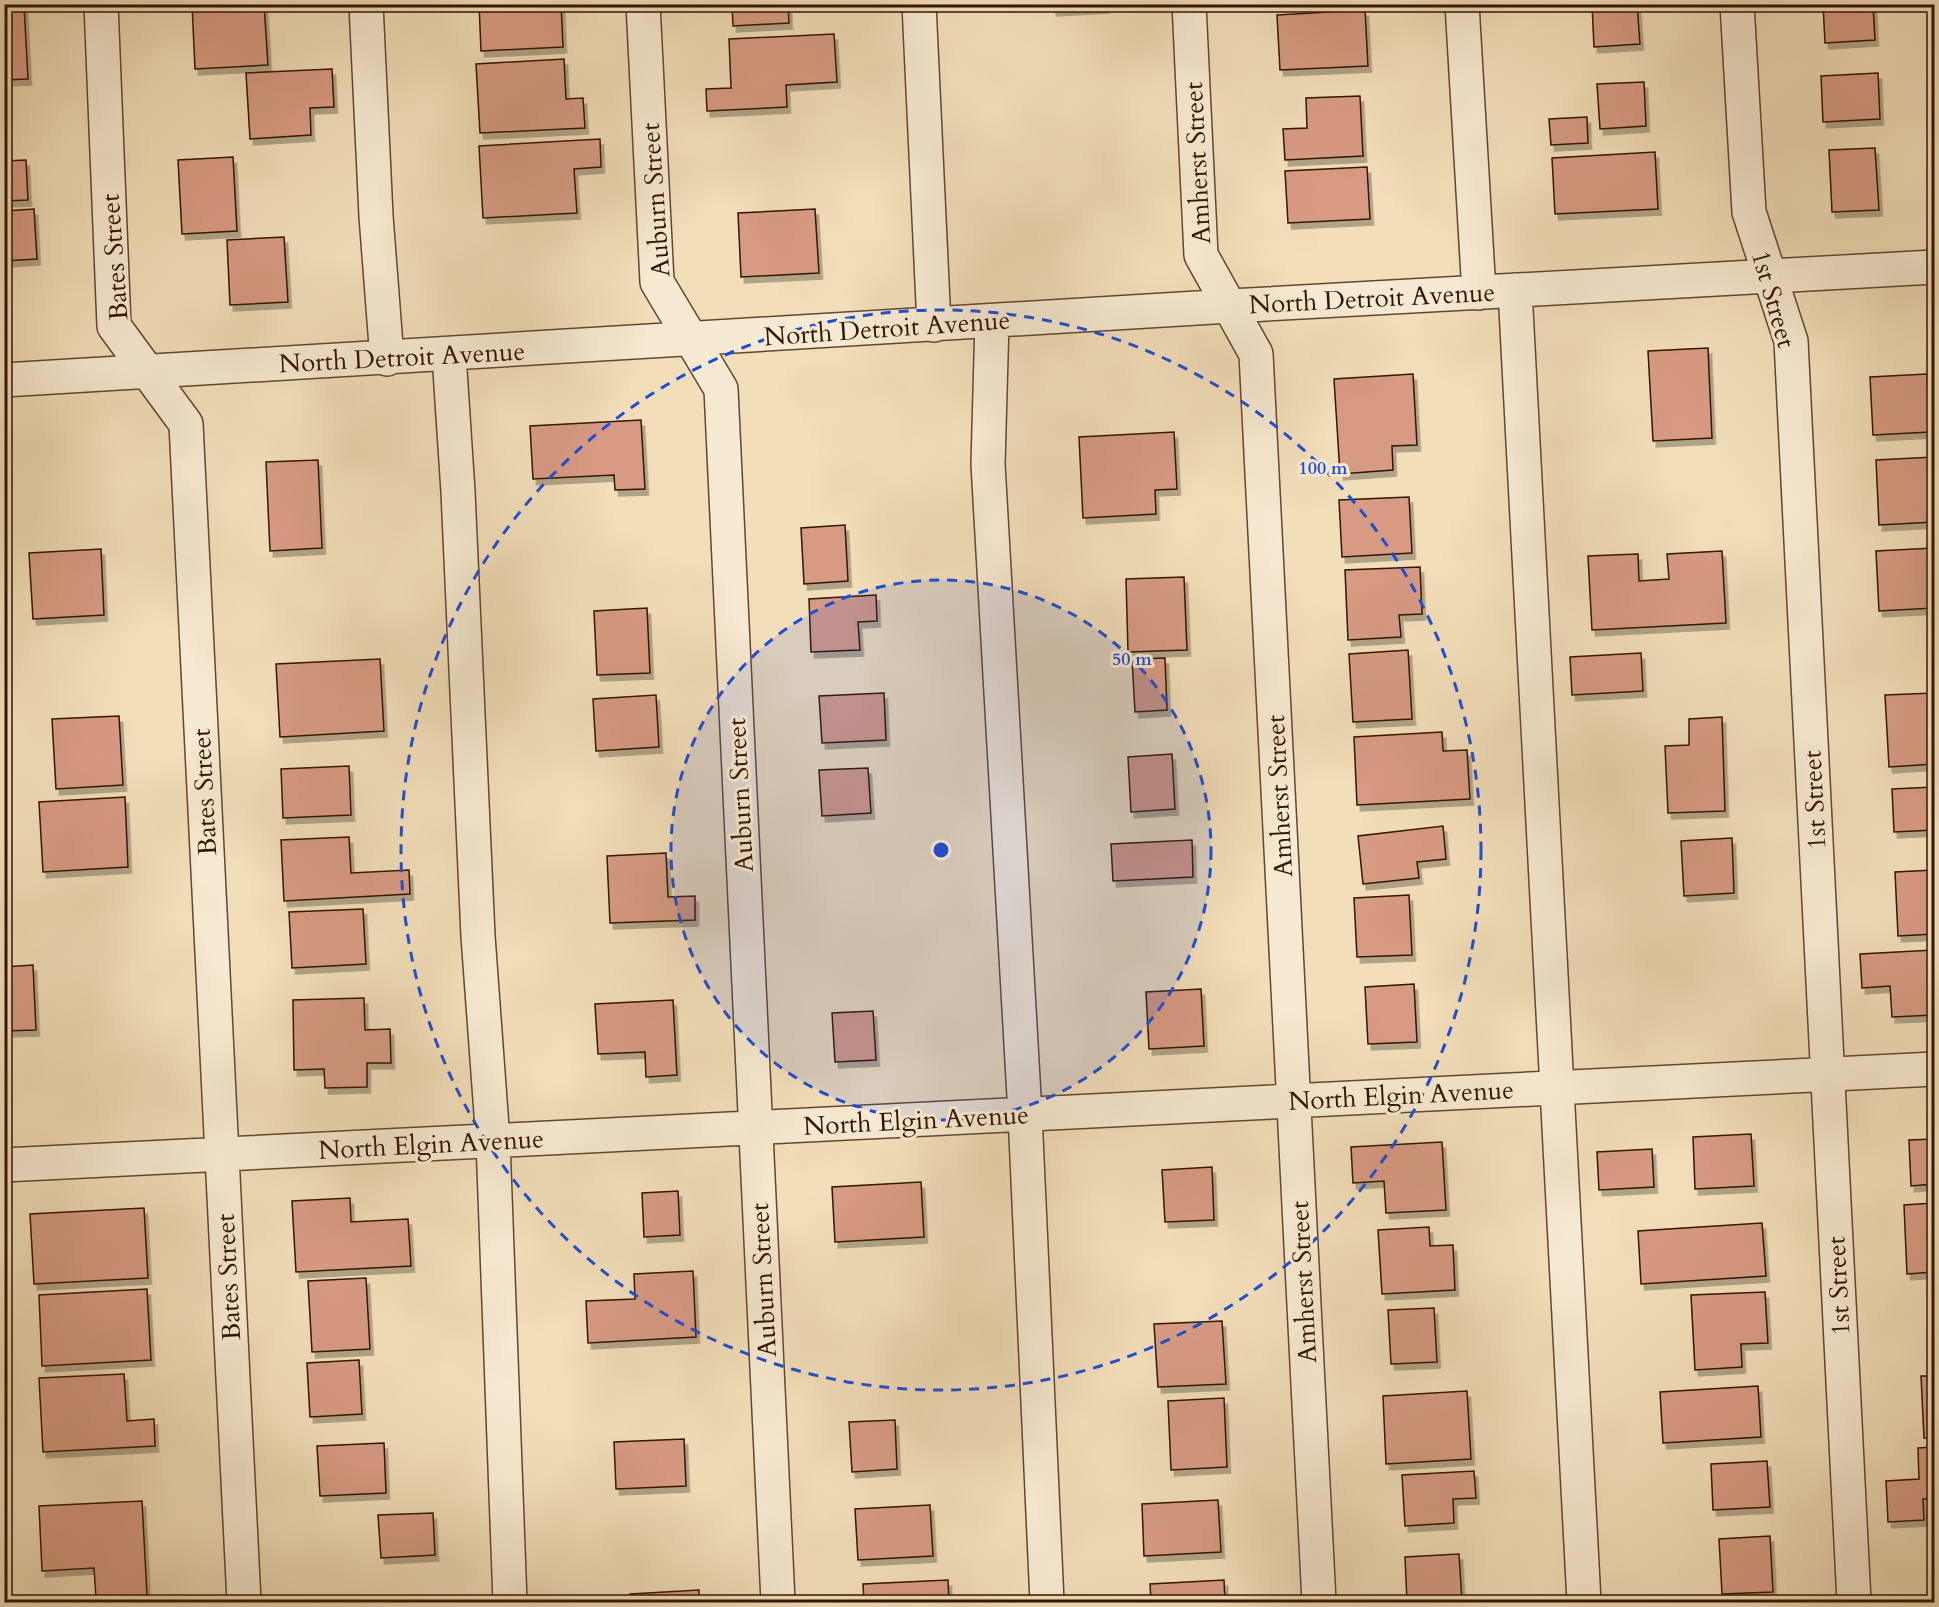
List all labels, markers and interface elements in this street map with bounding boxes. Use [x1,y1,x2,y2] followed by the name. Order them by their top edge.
[1176,81,1219,245] street label: Amherst Street
[633,122,678,278] street label: Auburn Street
[93,192,136,322] street label: Bates Street
[1743,246,1804,352] street label: 1st Street
[1248,275,1496,322] street label: North Detroit Avenue
[763,302,1011,355] street label: North Detroit Avenue
[278,334,526,381] street label: North Detroit Avenue
[1298,456,1348,481] text: 100 m
[1112,647,1152,672] text: 50 m
[1258,714,1301,878] street label: Amherst Street
[719,717,762,873] street label: Auburn Street
[184,728,225,856] street label: Bates Street
[1794,749,1835,851] street label: 1st Street
[931,840,951,860] centre of rings
[1287,1072,1515,1119] street label: North Elgin Avenue
[802,1097,1030,1144] street label: North Elgin Avenue
[317,1121,545,1168] street label: North Elgin Avenue
[1282,1200,1325,1364] street label: Amherst Street
[742,1202,785,1358] street label: Auburn Street
[208,1213,249,1341] street label: Bates Street
[1818,1235,1859,1337] street label: 1st Street

